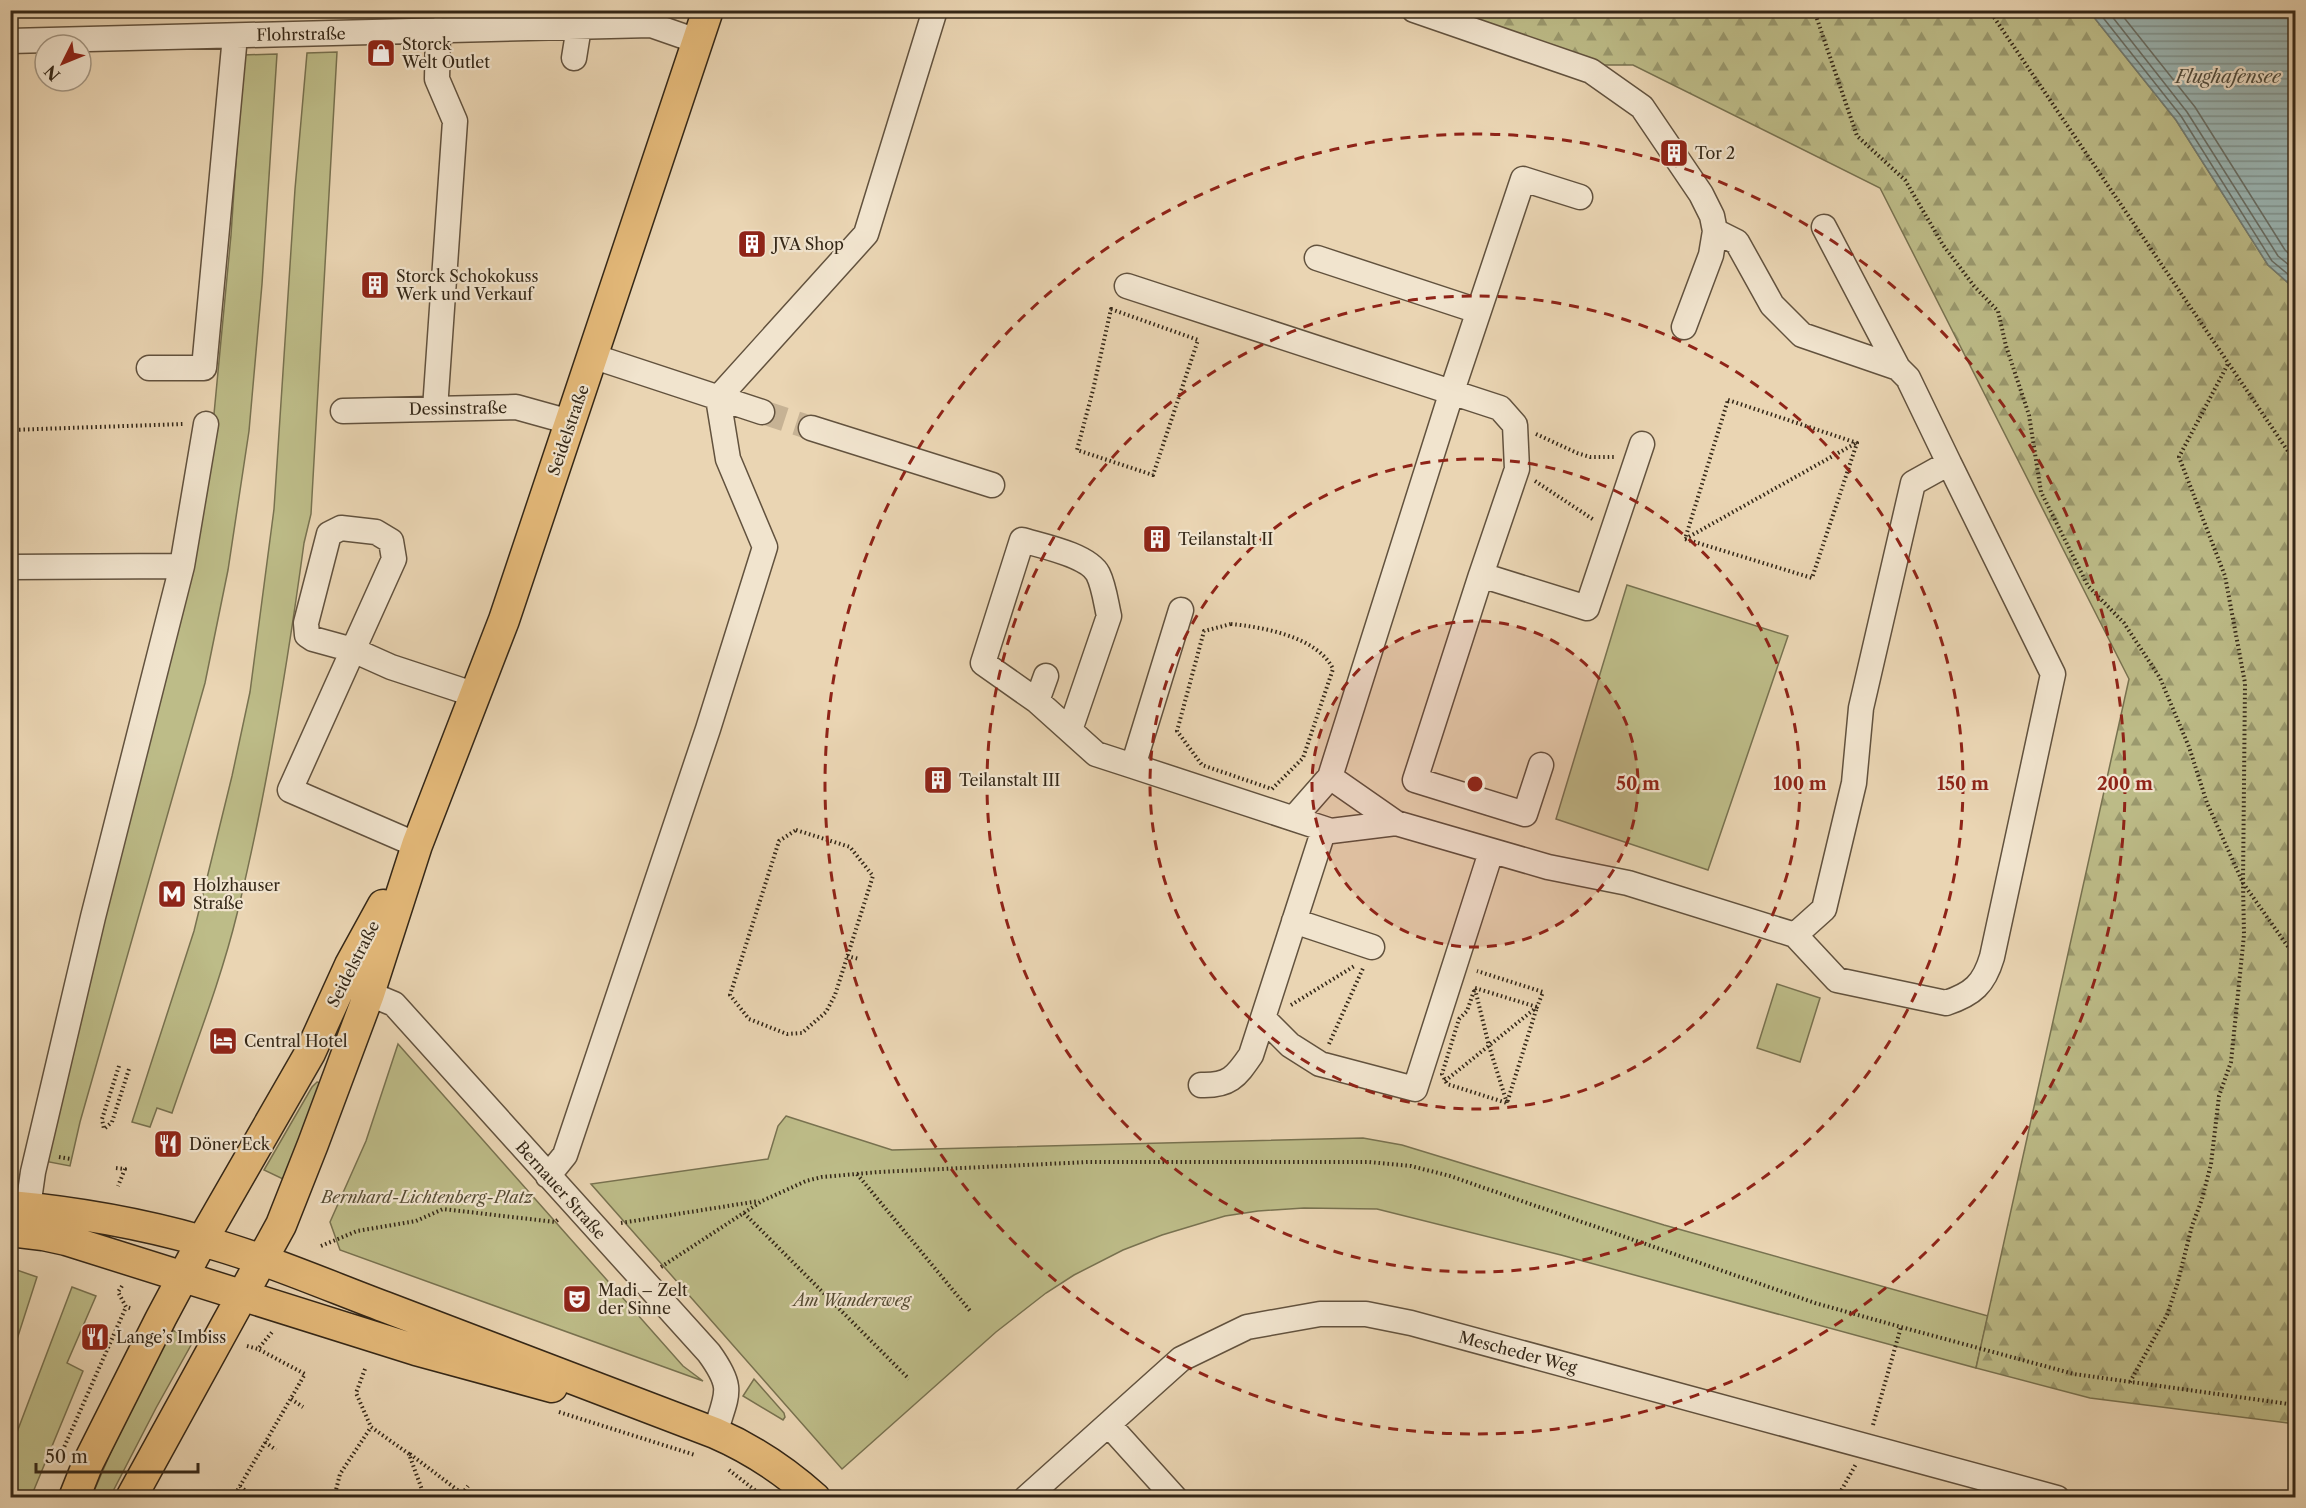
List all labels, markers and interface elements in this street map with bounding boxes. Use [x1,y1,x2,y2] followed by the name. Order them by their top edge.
[256,23,346,45] street label: Flohrstraße
[33,33,93,93] north arrow
[401,34,490,72] place label: Storck Welt Outlet
[365,37,397,69] shop icon: Storck Welt Outlet
[40,61,64,85] text: N
[2173,66,2282,88] water label: Flughafensee
[1658,137,1690,169] building icon: Tor 2
[1695,143,1735,163] place label: Tor 2
[736,228,768,260] building icon: JVA Shop
[770,234,844,254] place label: JVA Shop
[395,266,538,304] place label: Storck Schokokuss Werk und Verkauf
[359,269,391,301] building icon: Storck Schokokuss Werk und Verkauf
[543,382,593,478] street label: Seidelstraße
[409,397,507,419] street label: Dessinstraße
[1141,523,1173,555] building icon: Teilanstalt II
[1178,529,1273,549] place label: Teilanstalt II
[922,764,954,796] building icon: Teilanstalt III
[959,770,1060,790] place label: Teilanstalt III
[1616,773,1660,795] text: 50 m
[1773,773,1827,795] text: 100 m
[1937,773,1989,795] text: 150 m
[2097,773,2153,795] text: 200 m
[1465,774,1485,794] centre of rings
[193,875,280,913] place label: Holzhauser Straße
[156,878,188,910] metro station icon: Holzhauser Straße
[323,917,383,1011] street label: Seidelstraße
[207,1025,239,1057] hotel icon: Central Hotel
[244,1031,348,1051] place label: Central Hotel
[152,1128,184,1160] restaurant icon: Döner Eck
[189,1134,271,1154] place label: Döner Eck
[512,1137,610,1243] street label: Bernauer Straße
[319,1187,534,1207] park label: Bernhard-Lichtenberg-Platz
[598,1280,688,1318] place label: Madi – Zelt der Sinne
[561,1283,593,1315] theatre icon: Madi – Zelt der Sinne
[790,1290,912,1310] park label: Am Wanderweg
[79,1321,111,1353] restaurant icon: Lange’s Imbiss
[116,1327,226,1347] place label: Lange’s Imbiss
[1457,1327,1580,1378] street label: Mescheder Weg
[36,1436,198,1474] scale bar
[45,1446,88,1468] text: 50 m

